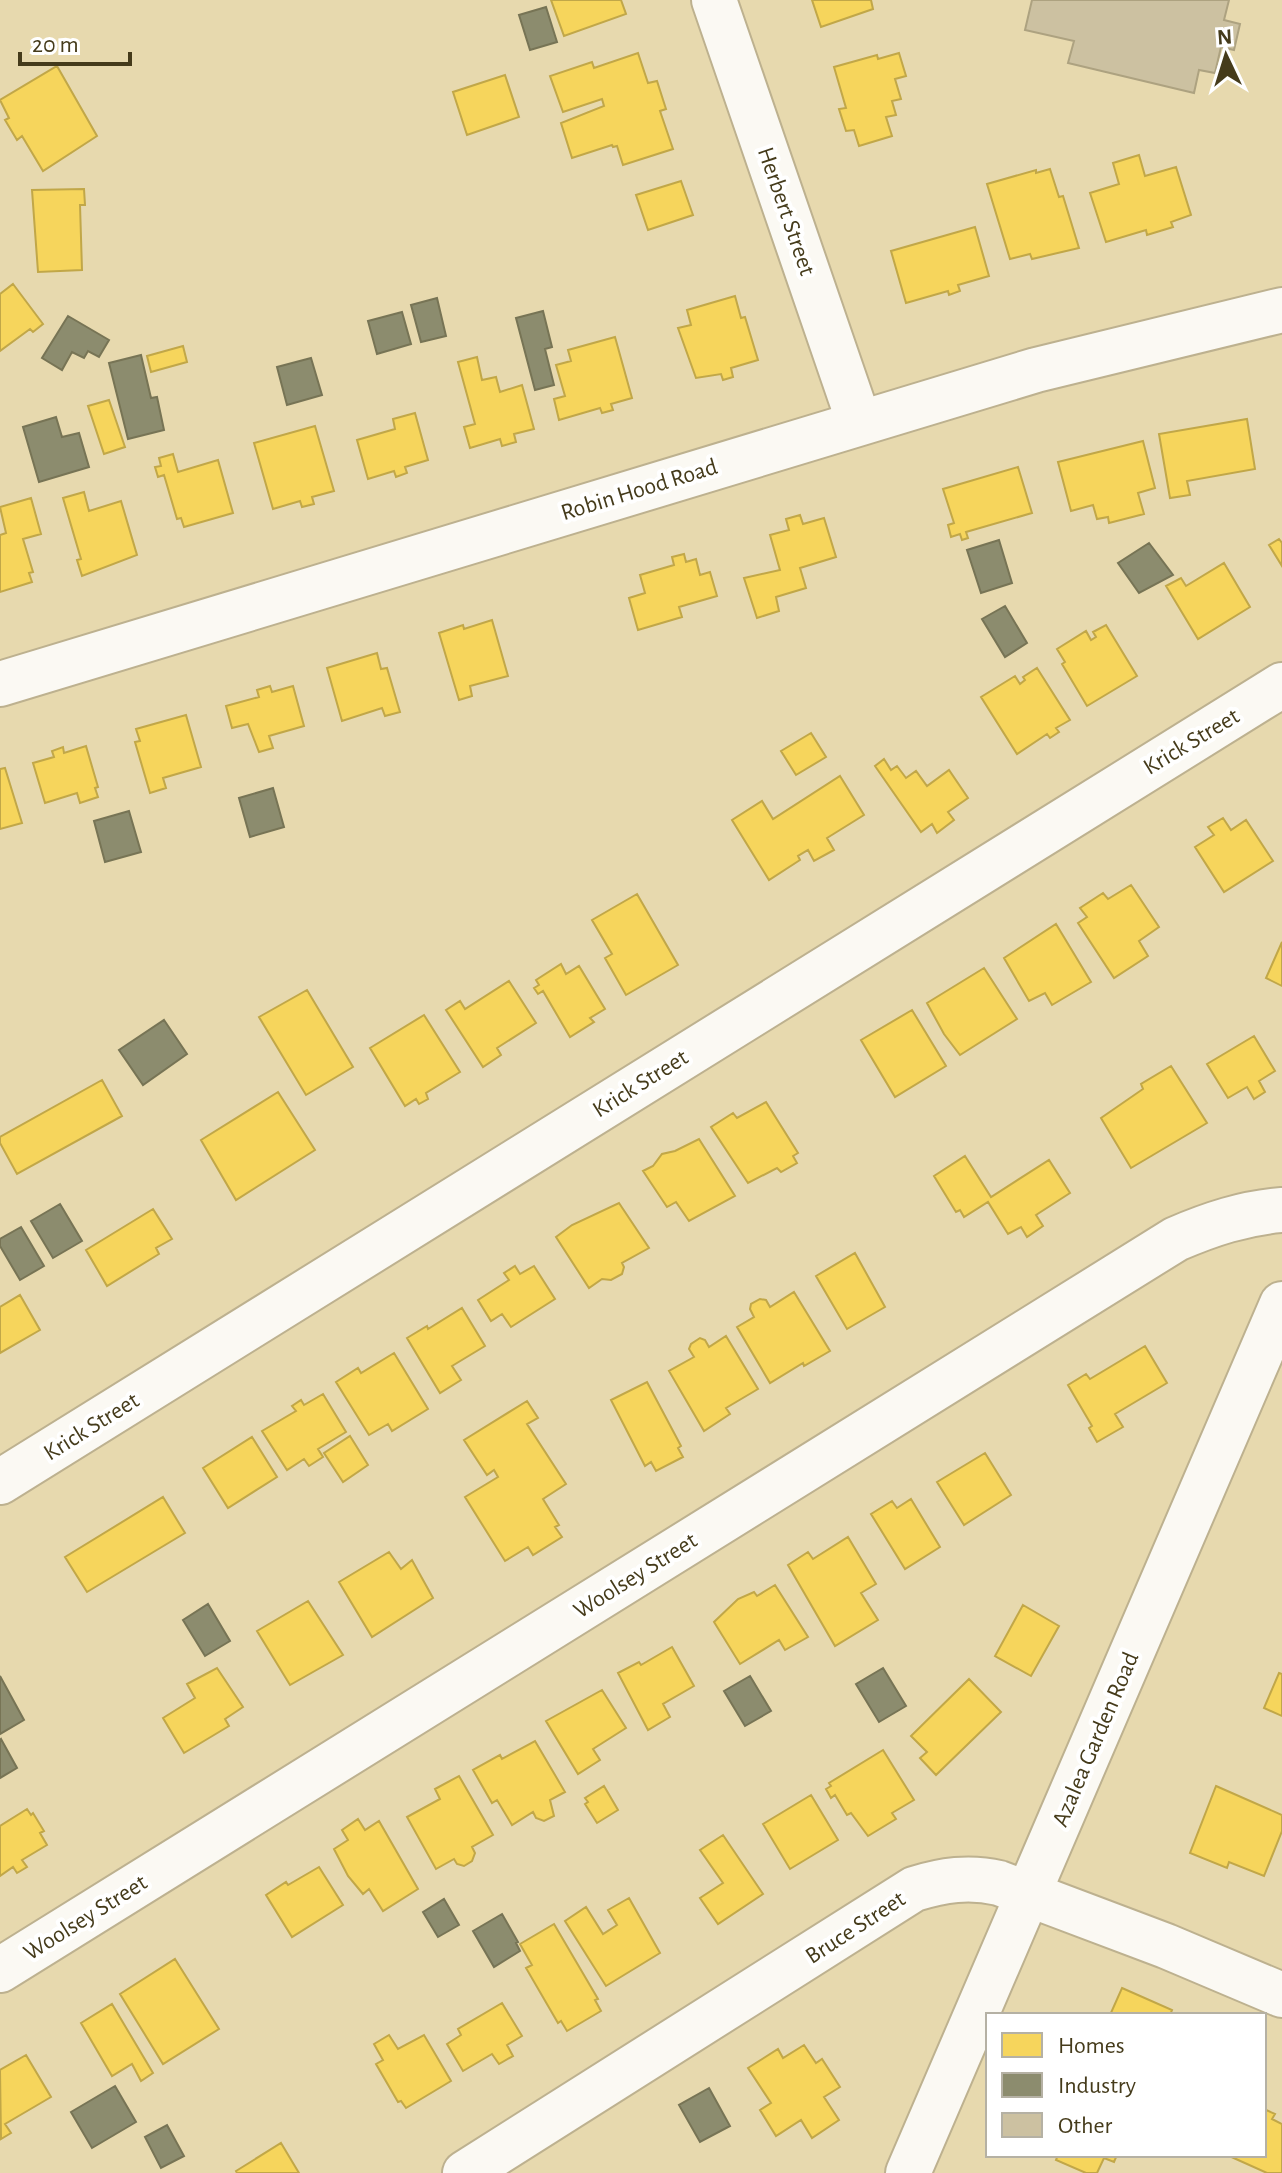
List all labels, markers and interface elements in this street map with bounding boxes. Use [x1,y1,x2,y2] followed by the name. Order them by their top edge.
[20,16,130,66] scale bar
[1186,16,1266,96] north arrow
[1216,26,1233,49] text: N
[32,33,79,57] text: 20 m
[753,144,819,279] street label: Herbert Street
[558,455,720,525] street label: Robin Hood Road
[1139,704,1244,780] street label: Krick Street
[589,1045,693,1122] street label: Krick Street
[40,1388,144,1465] street label: Krick Street
[570,1528,702,1623] street label: Woolsey Street
[1048,1649,1144,1830] street label: Azalea Garden Road
[20,1870,152,1965] street label: Woolsey Street
[801,1887,910,1969] street label: Bruce Street
[986,2013,1266,2157] legend
[1058,2034,1125,2058] text: Homes
[1058,2074,1136,2098] text: Industry
[1058,2114,1112,2138] text: Other

